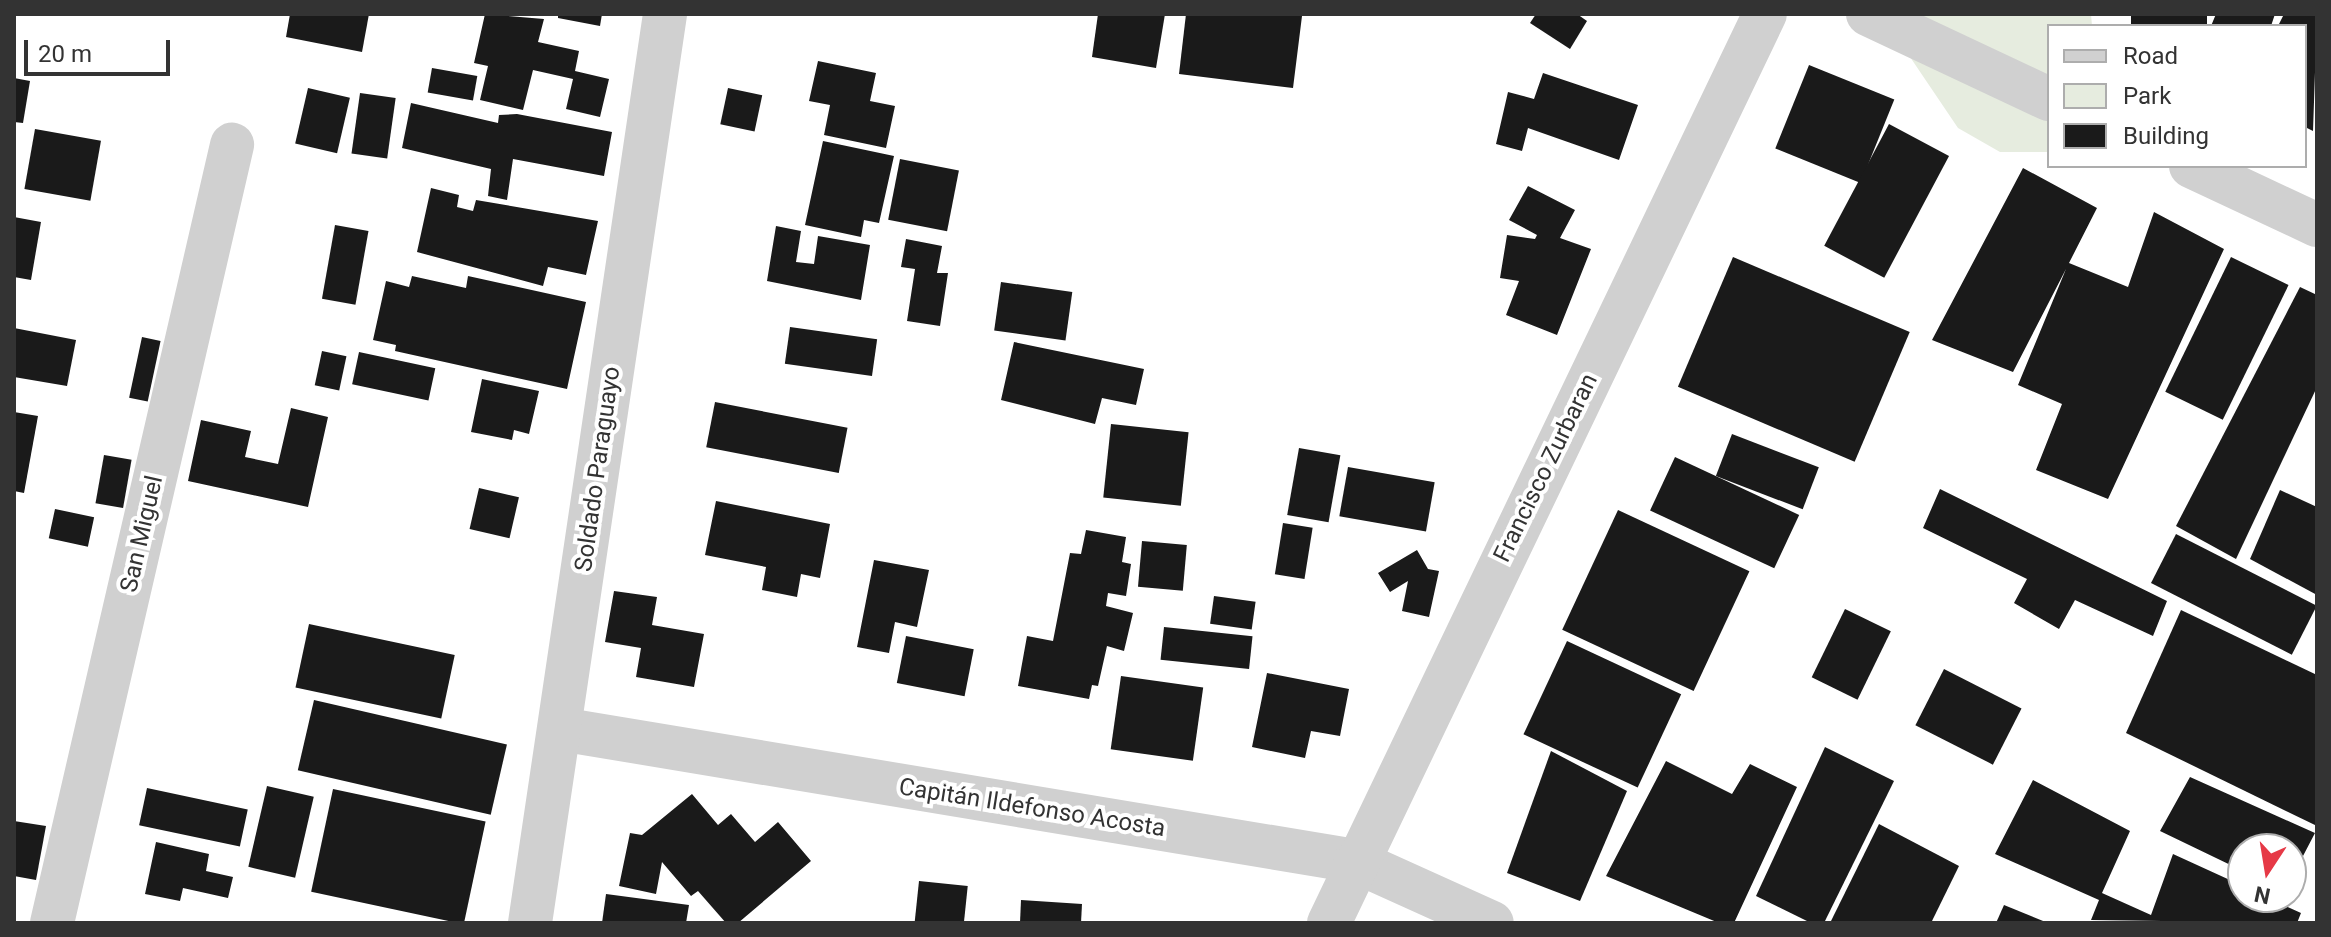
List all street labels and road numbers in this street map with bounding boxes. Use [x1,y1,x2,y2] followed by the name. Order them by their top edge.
[569,365,627,573] street label: Soldado Paraguayo
[1488,369,1604,567] street label: Francisco Zurbaran
[115,473,169,595] street label: San Miguel
[897,773,1167,843] street label: Capitán Ildefonso Acosta

